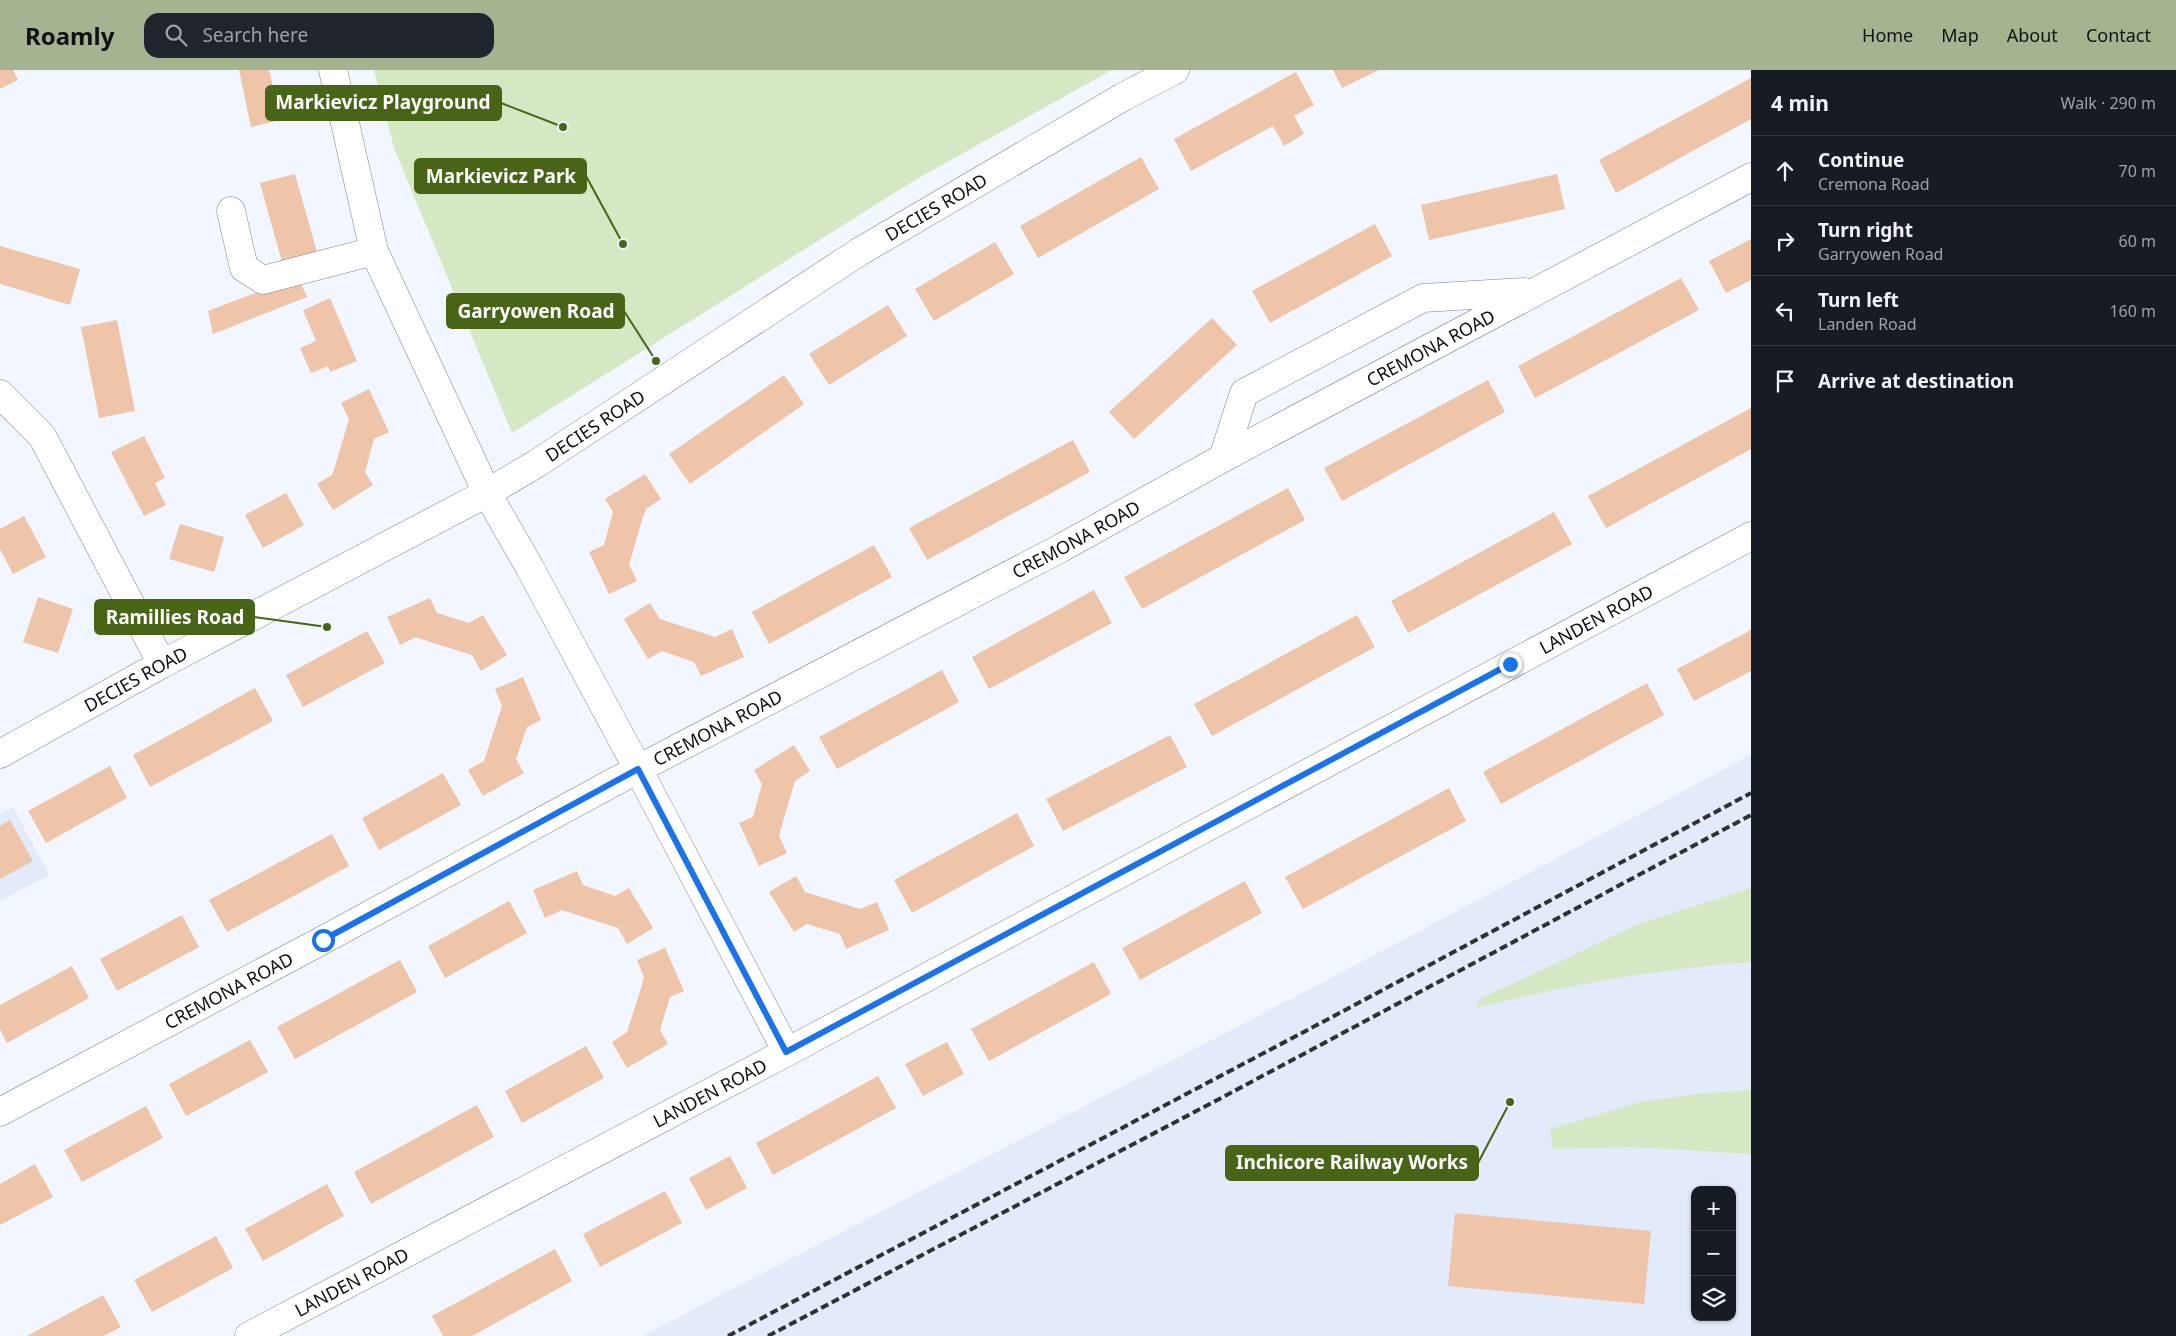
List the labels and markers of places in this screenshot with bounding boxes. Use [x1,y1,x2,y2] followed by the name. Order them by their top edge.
[266,86,501,120] callout: Markievicz Playground
[415,159,586,193] callout: Markievicz Park
[447,294,624,328] callout: Garryowen Road
[95,600,254,634] callout: Ramillies Road
[1226,1146,1478,1180] callout: Inchicore Railway Works

